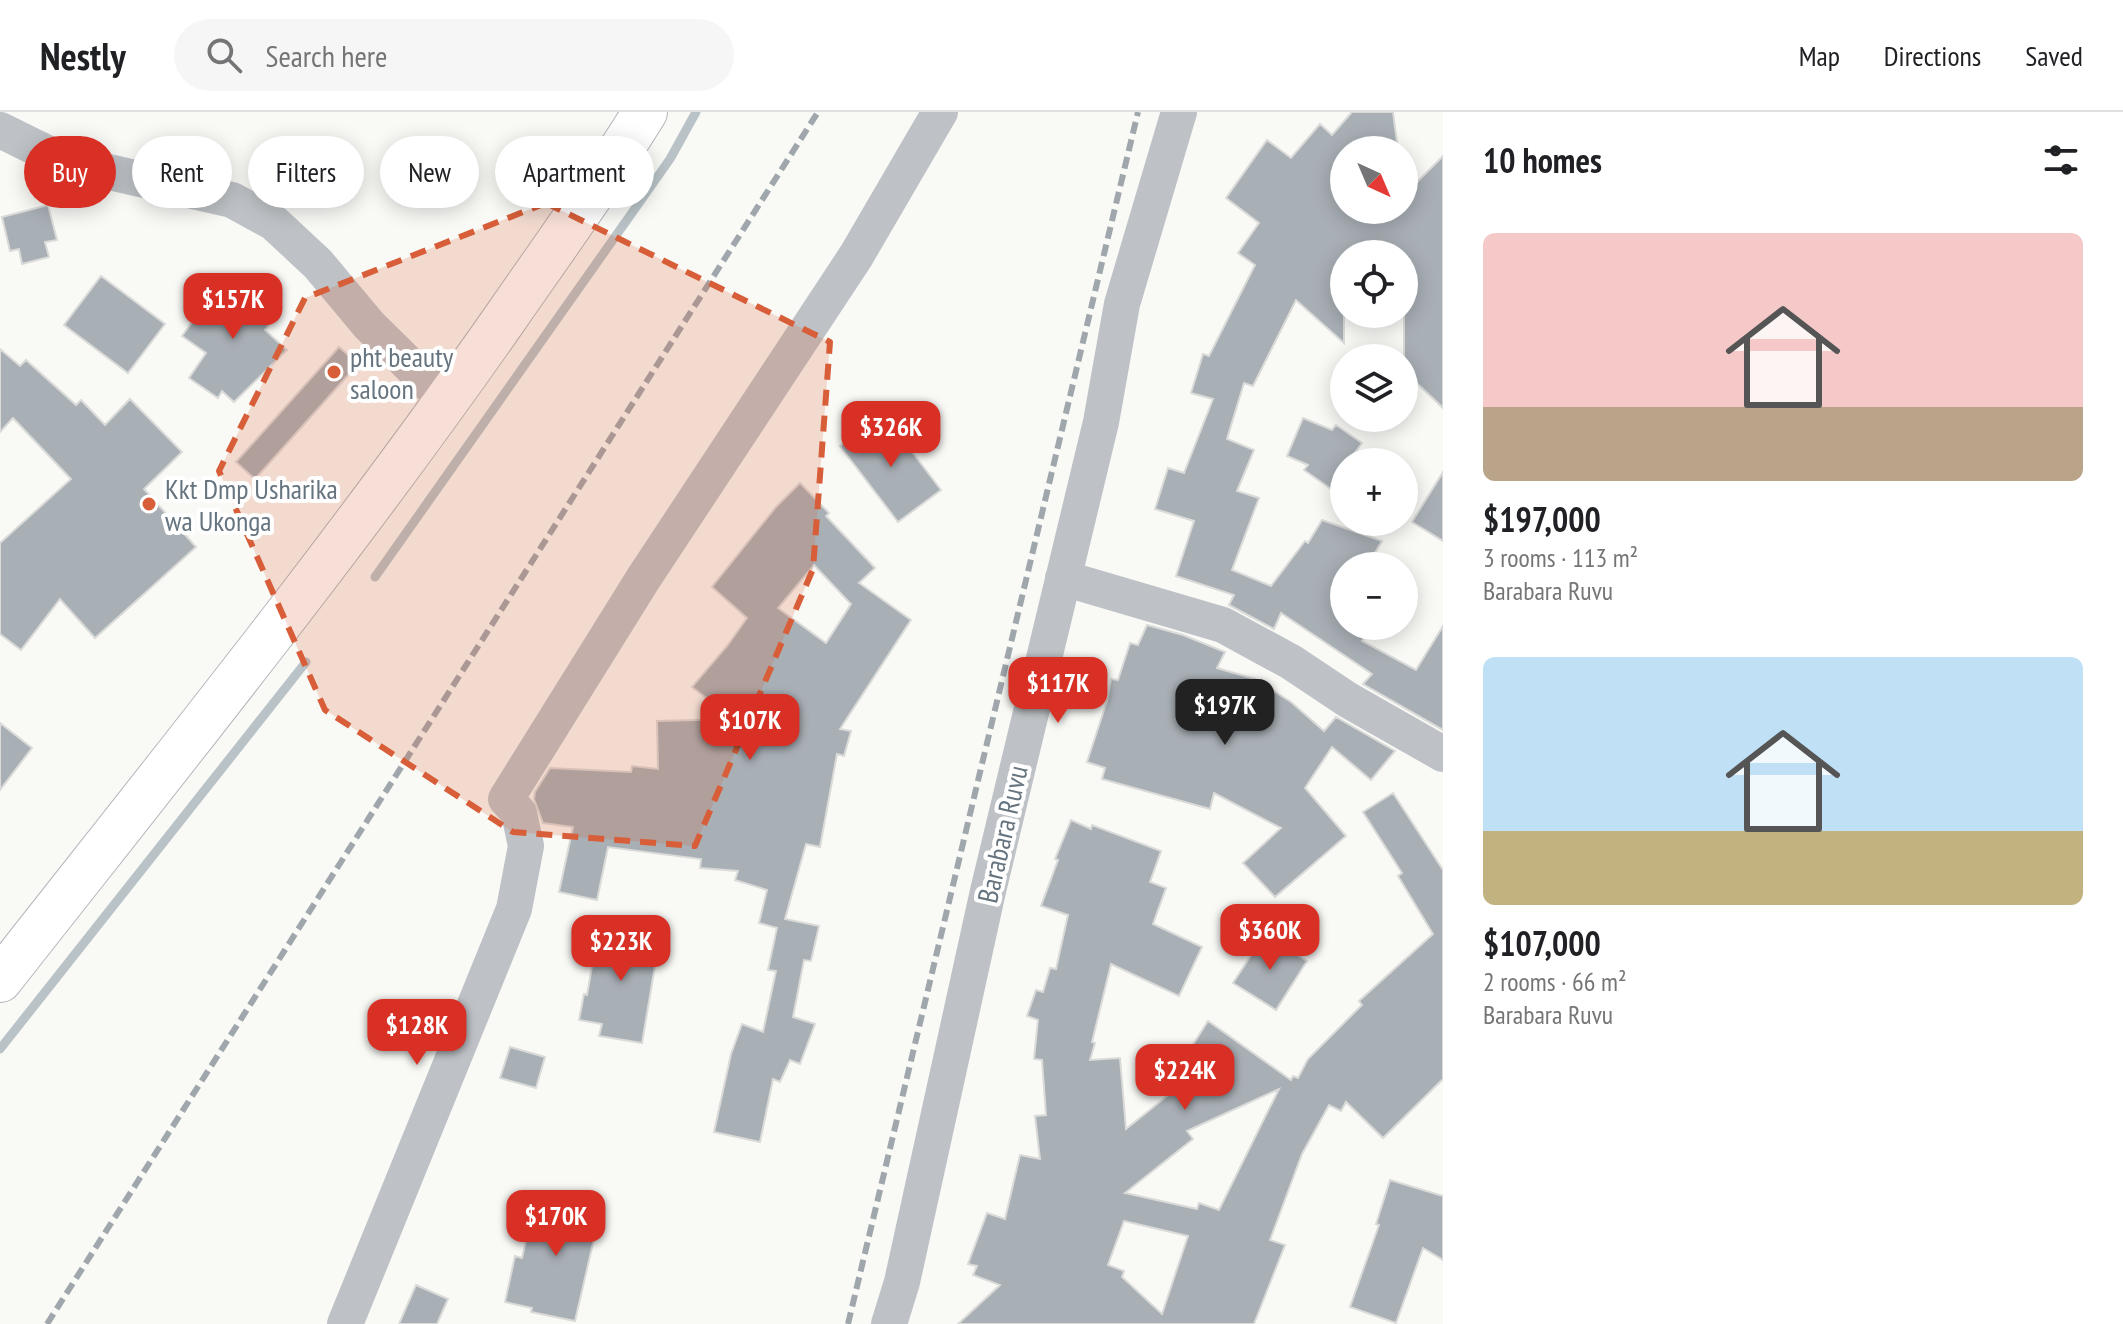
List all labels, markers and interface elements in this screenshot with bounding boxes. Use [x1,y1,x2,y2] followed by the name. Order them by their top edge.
[174,19,734,91] search box
[40,31,126,80] text: Nestly
[202,33,246,77] icon: search
[266,36,387,75] text: Search here
[1799,37,1840,74] text: Map
[1884,37,1981,74] text: Directions
[2025,37,2083,74] text: Saved
[24,136,116,208] chip: Buy
[132,136,232,208] chip: Rent
[248,136,364,208] chip: Filters
[380,136,479,208] chip: New
[495,136,654,208] chip: Apartment
[1330,136,1418,224] north arrow
[1330,136,1418,640] map controls
[1483,138,1602,182] text: 10 homes
[2039,138,2083,182] icon: filters
[1330,240,1418,328] button: locate
[177,273,289,341] pin: $157K
[201,282,265,315] text: $157K
[1711,285,1855,429] icon: home
[350,338,454,407] place label: pht beauty saloon
[1330,344,1418,432] button: layers
[325,363,343,381] marker: pht beauty saloon
[835,401,947,469] pin: $326K
[859,410,923,443] text: $326K
[1330,448,1418,536] button: +
[165,470,338,539] place label: Kkt Dmp Usharika wa Ukonga
[140,495,158,513] marker: Kkt Dmp Usharika wa Ukonga
[1483,497,1601,541] text: $197,000
[1483,541,1638,574] text: 3 rooms · 113 m²
[1330,552,1418,640] button: −
[1483,574,1613,607] text: Barabara Ruvu
[1002,657,1114,725] pin: $117K
[1026,666,1090,699] text: $117K
[1169,679,1281,747] pin: $197K
[1193,688,1257,721] text: $197K
[694,694,806,762] pin: $107K
[718,703,782,736] text: $107K
[1711,709,1855,853] icon: home
[968,762,1036,906] street label: Barabara Ruvu
[1214,904,1326,972] pin: $360K
[1238,913,1302,946] text: $360K
[565,915,677,983] pin: $223K
[1483,921,1601,965] text: $107,000
[589,924,653,957] text: $223K
[1483,965,1627,998] text: 2 rooms · 66 m²
[1483,998,1613,1031] text: Barabara Ruvu
[361,999,473,1067] pin: $128K
[385,1008,449,1041] text: $128K
[1129,1044,1241,1112] pin: $224K
[1153,1053,1217,1086] text: $224K
[500,1190,612,1258] pin: $170K
[524,1199,588,1232] text: $170K

